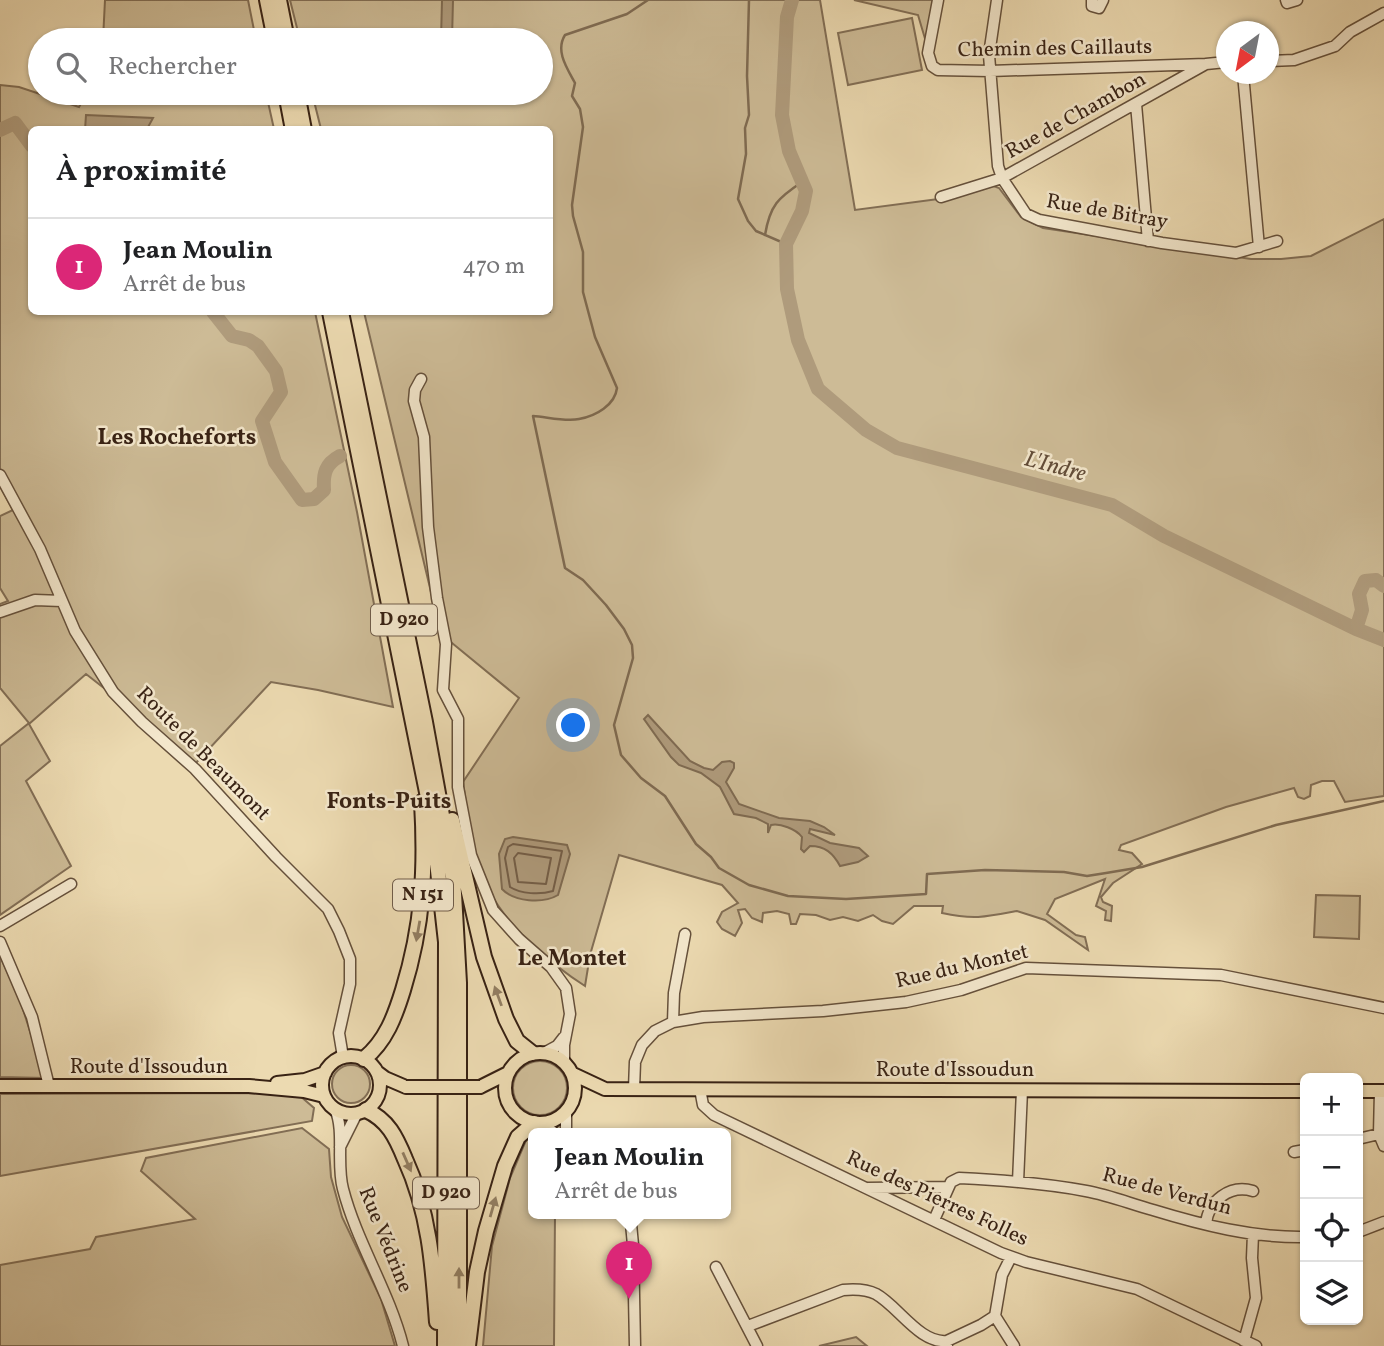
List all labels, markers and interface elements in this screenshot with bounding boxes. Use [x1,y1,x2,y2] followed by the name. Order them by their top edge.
[1216,21,1279,84] north arrow
[28,28,553,105] search box
[957,33,1153,65] street label: Chemin des Caillauts
[52,48,90,86] icon: search
[108,49,237,85] text: Rechercher
[1000,65,1152,167] street label: Rue de Chambon
[56,151,227,193] text: À proximité
[1044,187,1171,237] street label: Rue de Bitray
[123,233,273,269] text: Jean Moulin
[74,251,84,283] text: 1
[462,251,525,283] text: 470 m
[123,269,246,301] text: Arrêt de bus
[98,422,256,454] district label: Les Rocheforts
[1021,443,1090,491] water label: L'Indre
[371,604,437,636] road number: D 920
[129,680,277,828] street label: Route de Beaumont
[556,708,590,742] your location
[327,786,451,818] district label: Fonts-Puits
[393,880,453,911] road number: N 151
[413,920,424,942] one-way arrow
[893,938,1031,996] street label: Rue du Montet
[518,943,627,975] district label: Le Montet
[492,985,503,1006] one-way arrow
[70,1053,228,1082] street label: Route d'Issoudun
[876,1056,1034,1085] street label: Route d'Issoudun
[1300,1073,1363,1325] map controls
[1300,1073,1363,1136] button: +
[528,1128,731,1219] popup
[1300,1136,1363,1199] button: −
[555,1140,704,1176] text: Jean Moulin
[841,1144,1033,1254] street label: Rue des Pierres Folles
[402,1151,413,1172] one-way arrow
[1099,1161,1235,1223] street label: Rue de Verdun
[555,1176,678,1208] text: Arrêt de bus
[413,1177,479,1208] road number: D 920
[351,1183,419,1297] street label: Rue Védrine
[489,1196,499,1217] one-way arrow
[1300,1199,1363,1262] button: locate
[606,1241,652,1299] pin: 1
[1300,1262,1363,1325] button: layers
[453,1267,465,1289] one-way arrow

